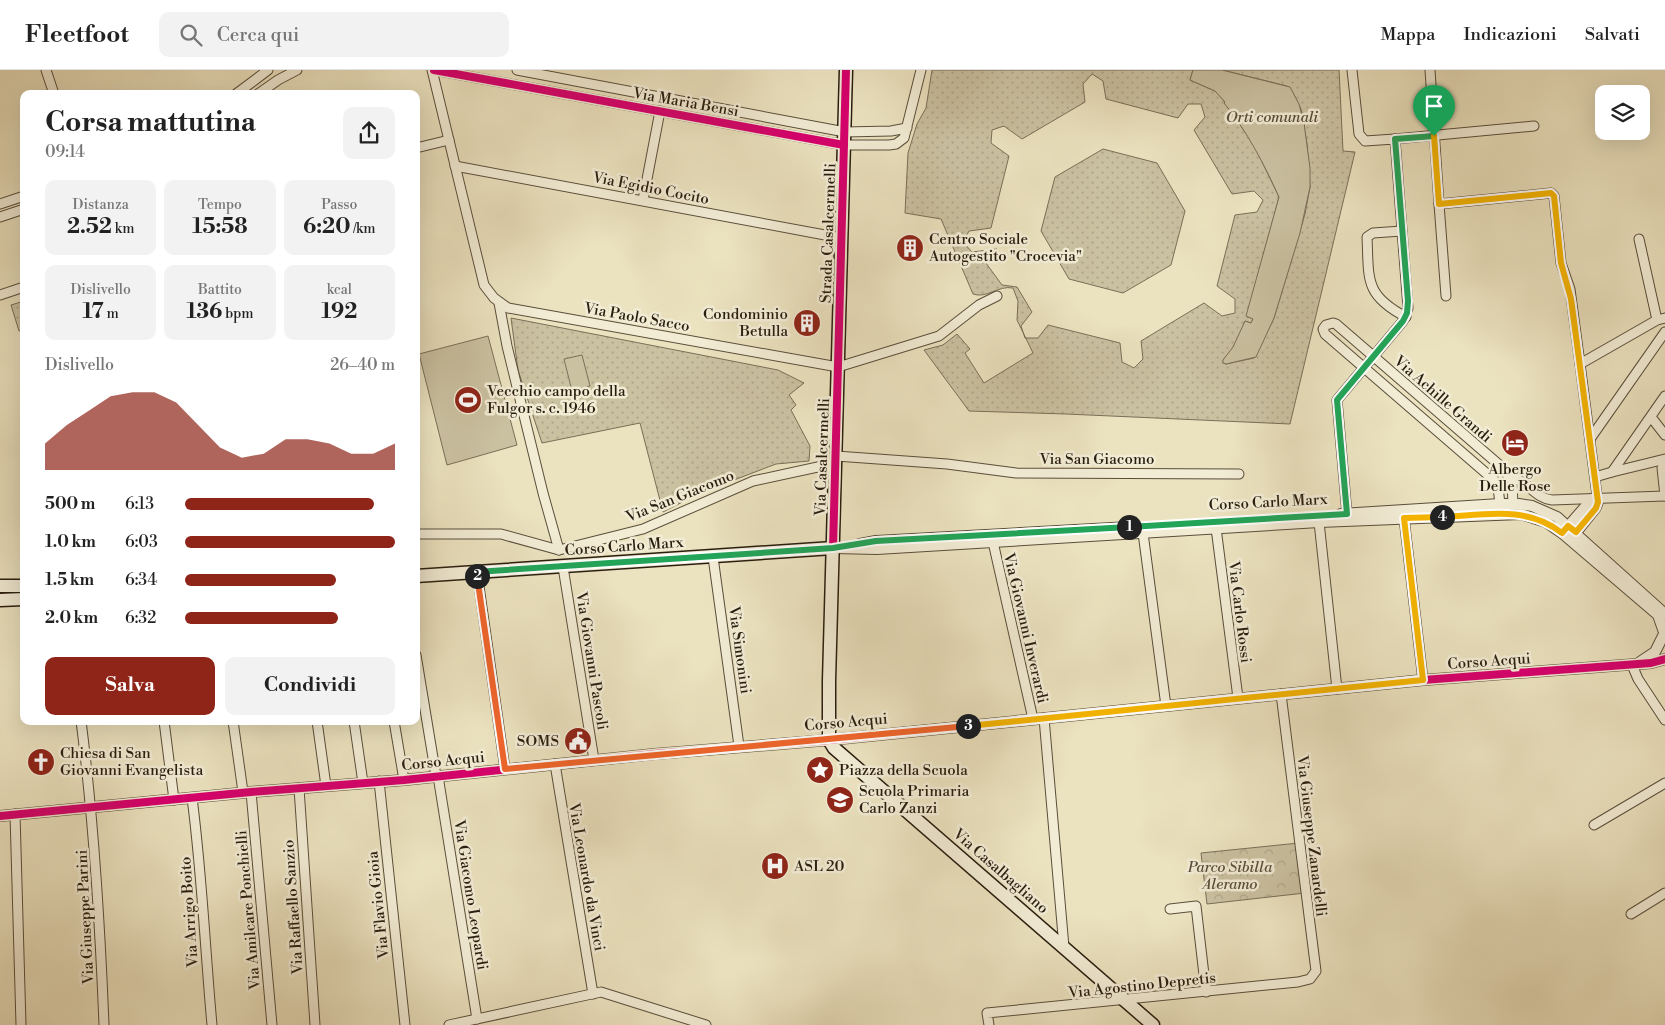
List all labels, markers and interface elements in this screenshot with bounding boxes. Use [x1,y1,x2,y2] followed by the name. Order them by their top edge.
[159,12,509,57] search box
[25,20,129,50] text: Fleetfoot
[177,21,205,49] icon: search
[217,23,299,47] text: Cerca qui
[1381,23,1435,46] text: Mappa
[1463,23,1557,46] text: Indicazioni
[1585,23,1640,46] text: Salvati
[630,84,740,121] street label: Via Maria Bensi
[1413,85,1455,136] pin
[1595,85,1650,140] map controls
[1595,85,1650,140] button: layers
[1420,92,1448,120] icon: arrive
[45,105,256,140] text: Corsa mattutina
[343,107,395,159] button: share
[1226,108,1319,127] park label: Orti comunali
[45,142,85,162] text: 09:14
[817,163,840,303] street label: Strada Casalcermelli
[590,168,711,209] street label: Via Egidio Cocito
[73,196,129,214] text: Distanza
[198,196,242,214] text: Tempo
[321,196,357,214] text: Passo
[67,214,112,240] text: 2.52
[192,214,248,240] text: 15:58
[303,214,350,240] text: 6:20
[112,220,134,238] text: km
[350,220,376,238] text: /km
[928,230,1082,266] place label: Centro Sociale Autogestito "Crocevia"
[895,233,925,263] building icon: Centro Sociale Autogestito "Crocevia"
[70,281,131,299] text: Dislivello
[198,281,242,299] text: Battito
[327,281,352,299] text: kcal
[82,299,104,325] text: 17
[186,299,222,325] text: 136
[321,299,357,325] text: 192
[582,299,691,336] street label: Via Paolo Sacco
[104,305,119,323] text: m
[222,305,254,323] text: bpm
[703,305,788,341] place label: Condominio Betulla
[792,308,822,338] building icon: Condominio Betulla
[1389,351,1496,447] street label: Via Achille Grandi
[45,355,114,375] text: Dislivello
[330,355,395,375] text: 26–40 m
[486,382,626,418] place label: Vecchio campo della Fulgor s. c. 1946
[453,385,483,415] sports icon: Vecchio campo della Fulgor s. c. 1946
[811,397,834,518] street label: Via Casalcermelli
[1500,428,1530,458] hotel icon: Albergo Delle Rose
[1039,450,1154,469] street label: Via San Giacomo
[1479,460,1551,496] place label: Albergo Delle Rose
[622,466,737,527] street label: Via San Giacomo
[1208,490,1328,515] street label: Corso Carlo Marx
[45,494,95,514] text: 500 m
[125,494,154,514] text: 6:13
[1430,504,1454,530] pin: 4
[1438,508,1447,526] text: 4
[1116,514,1142,540] pin: 1
[1126,518,1133,536] text: 1
[45,532,96,552] text: 1.0 km
[125,532,158,552] text: 6:03
[564,533,684,560] street label: Corso Carlo Marx
[999,550,1052,705] street label: Via Giovanni Inverardi
[1224,559,1255,664] street label: Via Carlo Rossi
[464,564,490,588] pin: 2
[473,567,482,585] text: 2
[45,570,94,590] text: 1.5 km
[125,570,157,590] text: 6:34
[571,590,612,732] street label: Via Giovanni Pascoli
[724,604,755,695] street label: Via Simonini
[45,608,98,628] text: 2.0 km
[125,608,156,628] text: 6:32
[1447,649,1531,674] street label: Corso Acqui
[45,657,215,715] button: Salva
[225,657,395,715] button: Condividi
[804,709,889,736] street label: Corso Acqui
[956,714,980,738] pin: 3
[964,717,973,735] text: 3
[563,726,593,756] public building icon: SOMS
[517,732,559,751] place label: SOMS
[60,744,204,780] place label: Chiesa di San Giovanni Evangelista
[26,747,56,777] church icon: Chiesa di San Giovanni Evangelista
[401,748,486,775] street label: Corso Acqui
[1292,753,1331,918] street label: Via Giuseppe Zanardelli
[805,755,835,785] place icon: Piazza della Scuola
[839,761,968,780] place label: Piazza della Scuola
[859,782,970,818] place label: Scuola Primaria Carlo Zanzi
[825,785,855,815] school or university icon: Scuola Primaria Carlo Zanzi
[564,801,609,953] street label: Via Leonardo da Vinci
[449,818,492,972] street label: Via Giacomo Leopardi
[948,824,1052,918] street label: Via Casalbagliano
[232,829,265,991] street label: Via Amilcare Ponchielli
[279,839,308,976] street label: Via Raffaello Sanzio
[72,849,99,986] street label: Via Giuseppe Parini
[363,850,394,961] street label: Via Flavio Gioia
[760,851,790,881] hospital icon: ASL 20
[176,856,203,969] street label: Via Arrigo Boito
[793,857,844,876] place label: ASL 20
[1187,858,1273,894] park label: Parco Sibilla Aleramo
[1066,968,1217,1003] street label: Via Agostino Depretis

